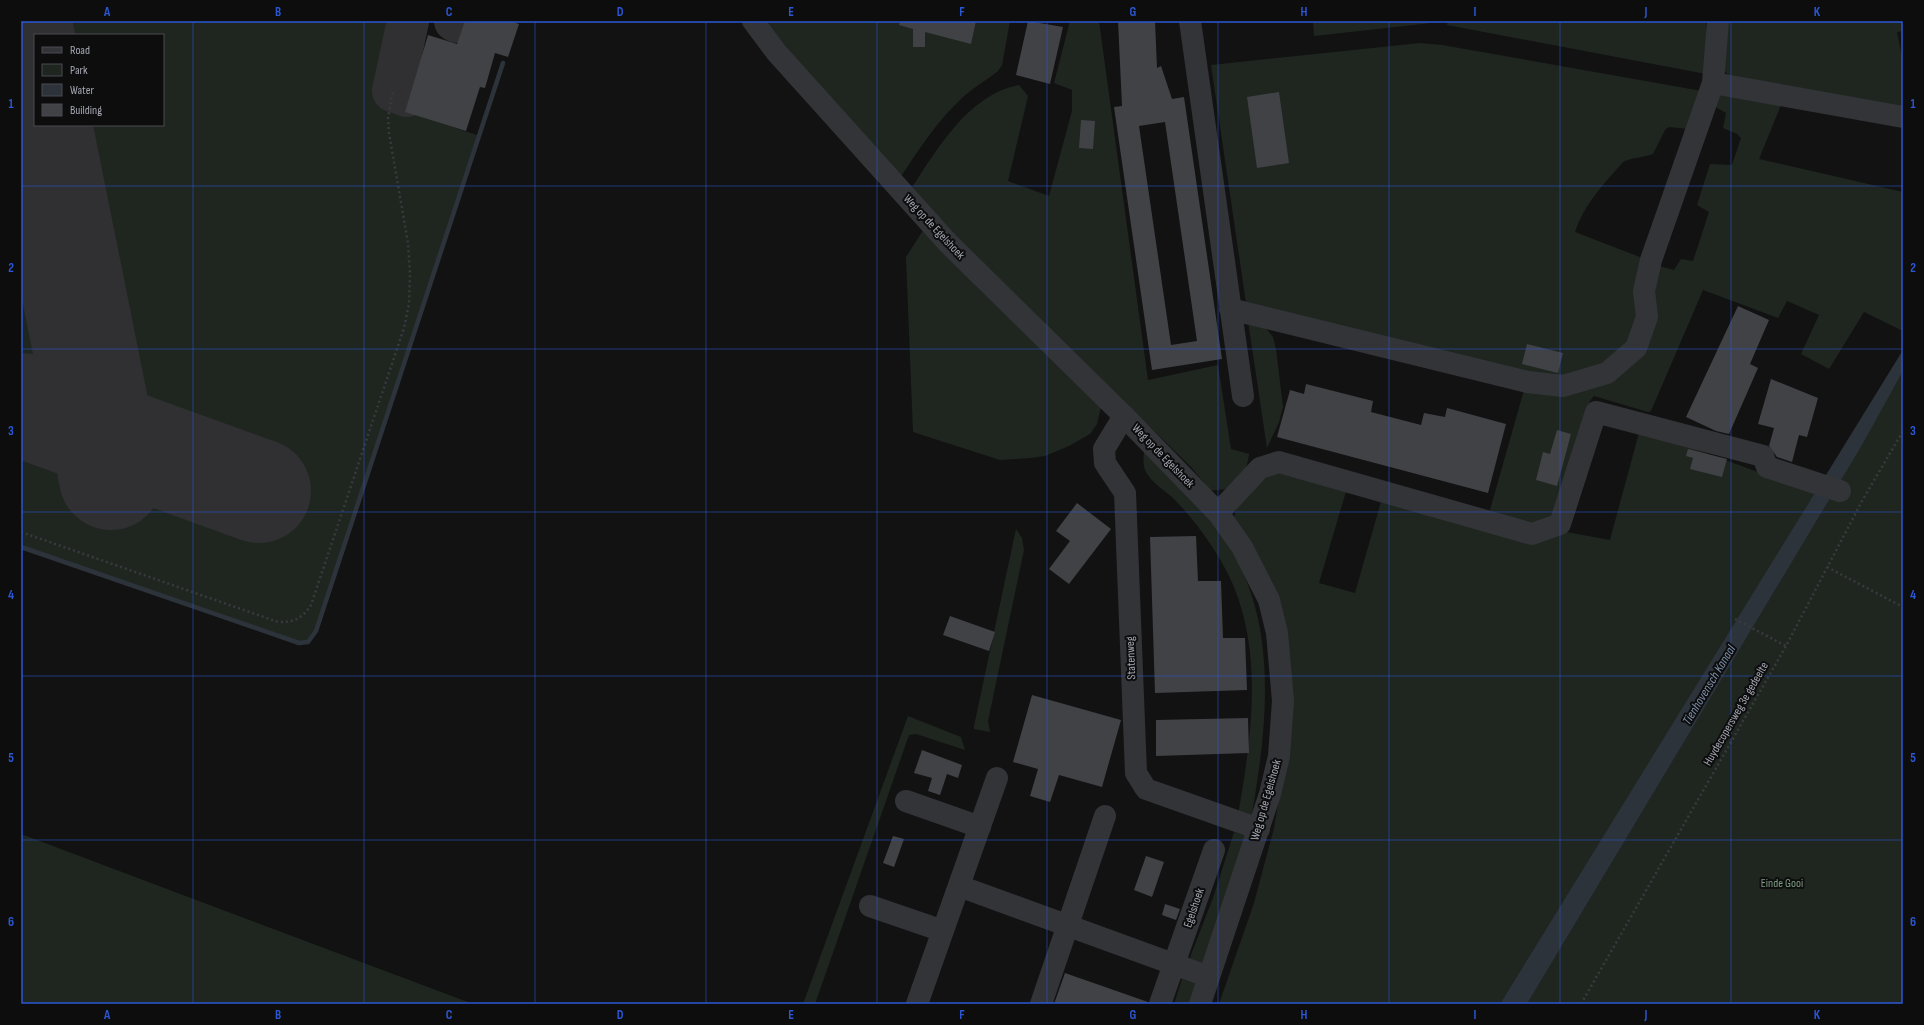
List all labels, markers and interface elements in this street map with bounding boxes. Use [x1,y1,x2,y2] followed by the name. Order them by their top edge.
[103,4,111,20] text: A
[275,4,281,20] text: B
[446,4,453,20] text: C
[617,4,624,20] text: D
[788,4,794,20] text: E
[959,4,965,20] text: F
[1130,4,1137,20] text: G
[1301,4,1308,20] text: H
[1474,4,1477,20] text: I
[1644,4,1648,20] text: J
[1814,4,1821,20] text: K
[34,34,164,126] legend
[70,43,90,58] text: Road
[70,63,88,78] text: Park
[70,83,94,98] text: Water
[8,96,14,112] text: 1
[1910,96,1916,112] text: 1
[70,103,102,118] text: Building
[900,191,968,263] street label: Weg op de Egelshoek
[8,260,14,276] text: 2
[1910,260,1916,276] text: 2
[1129,421,1198,491] street label: Weg op de Egelshoek
[8,423,14,439] text: 3
[1910,423,1916,439] text: 3
[8,587,14,603] text: 4
[1910,587,1916,603] text: 4
[1123,636,1139,680] street label: Statenweg
[1679,642,1739,728] water label: Tienhovensch Kanaal
[1700,659,1772,769] street label: Huydecopersweg 3e gedeelte
[8,750,14,766] text: 5
[1910,750,1916,766] text: 5
[1247,758,1285,842] street label: Weg op de Egelshoek
[1761,876,1803,891] park label: Einde Gooi
[1180,886,1208,930] street label: Egelshoek
[8,914,14,930] text: 6
[1910,914,1916,930] text: 6
[103,1007,111,1023] text: A
[275,1007,281,1023] text: B
[446,1007,453,1023] text: C
[617,1007,624,1023] text: D
[788,1007,794,1023] text: E
[959,1007,965,1023] text: F
[1130,1007,1137,1023] text: G
[1301,1007,1308,1023] text: H
[1474,1007,1477,1023] text: I
[1644,1007,1648,1023] text: J
[1814,1007,1821,1023] text: K

